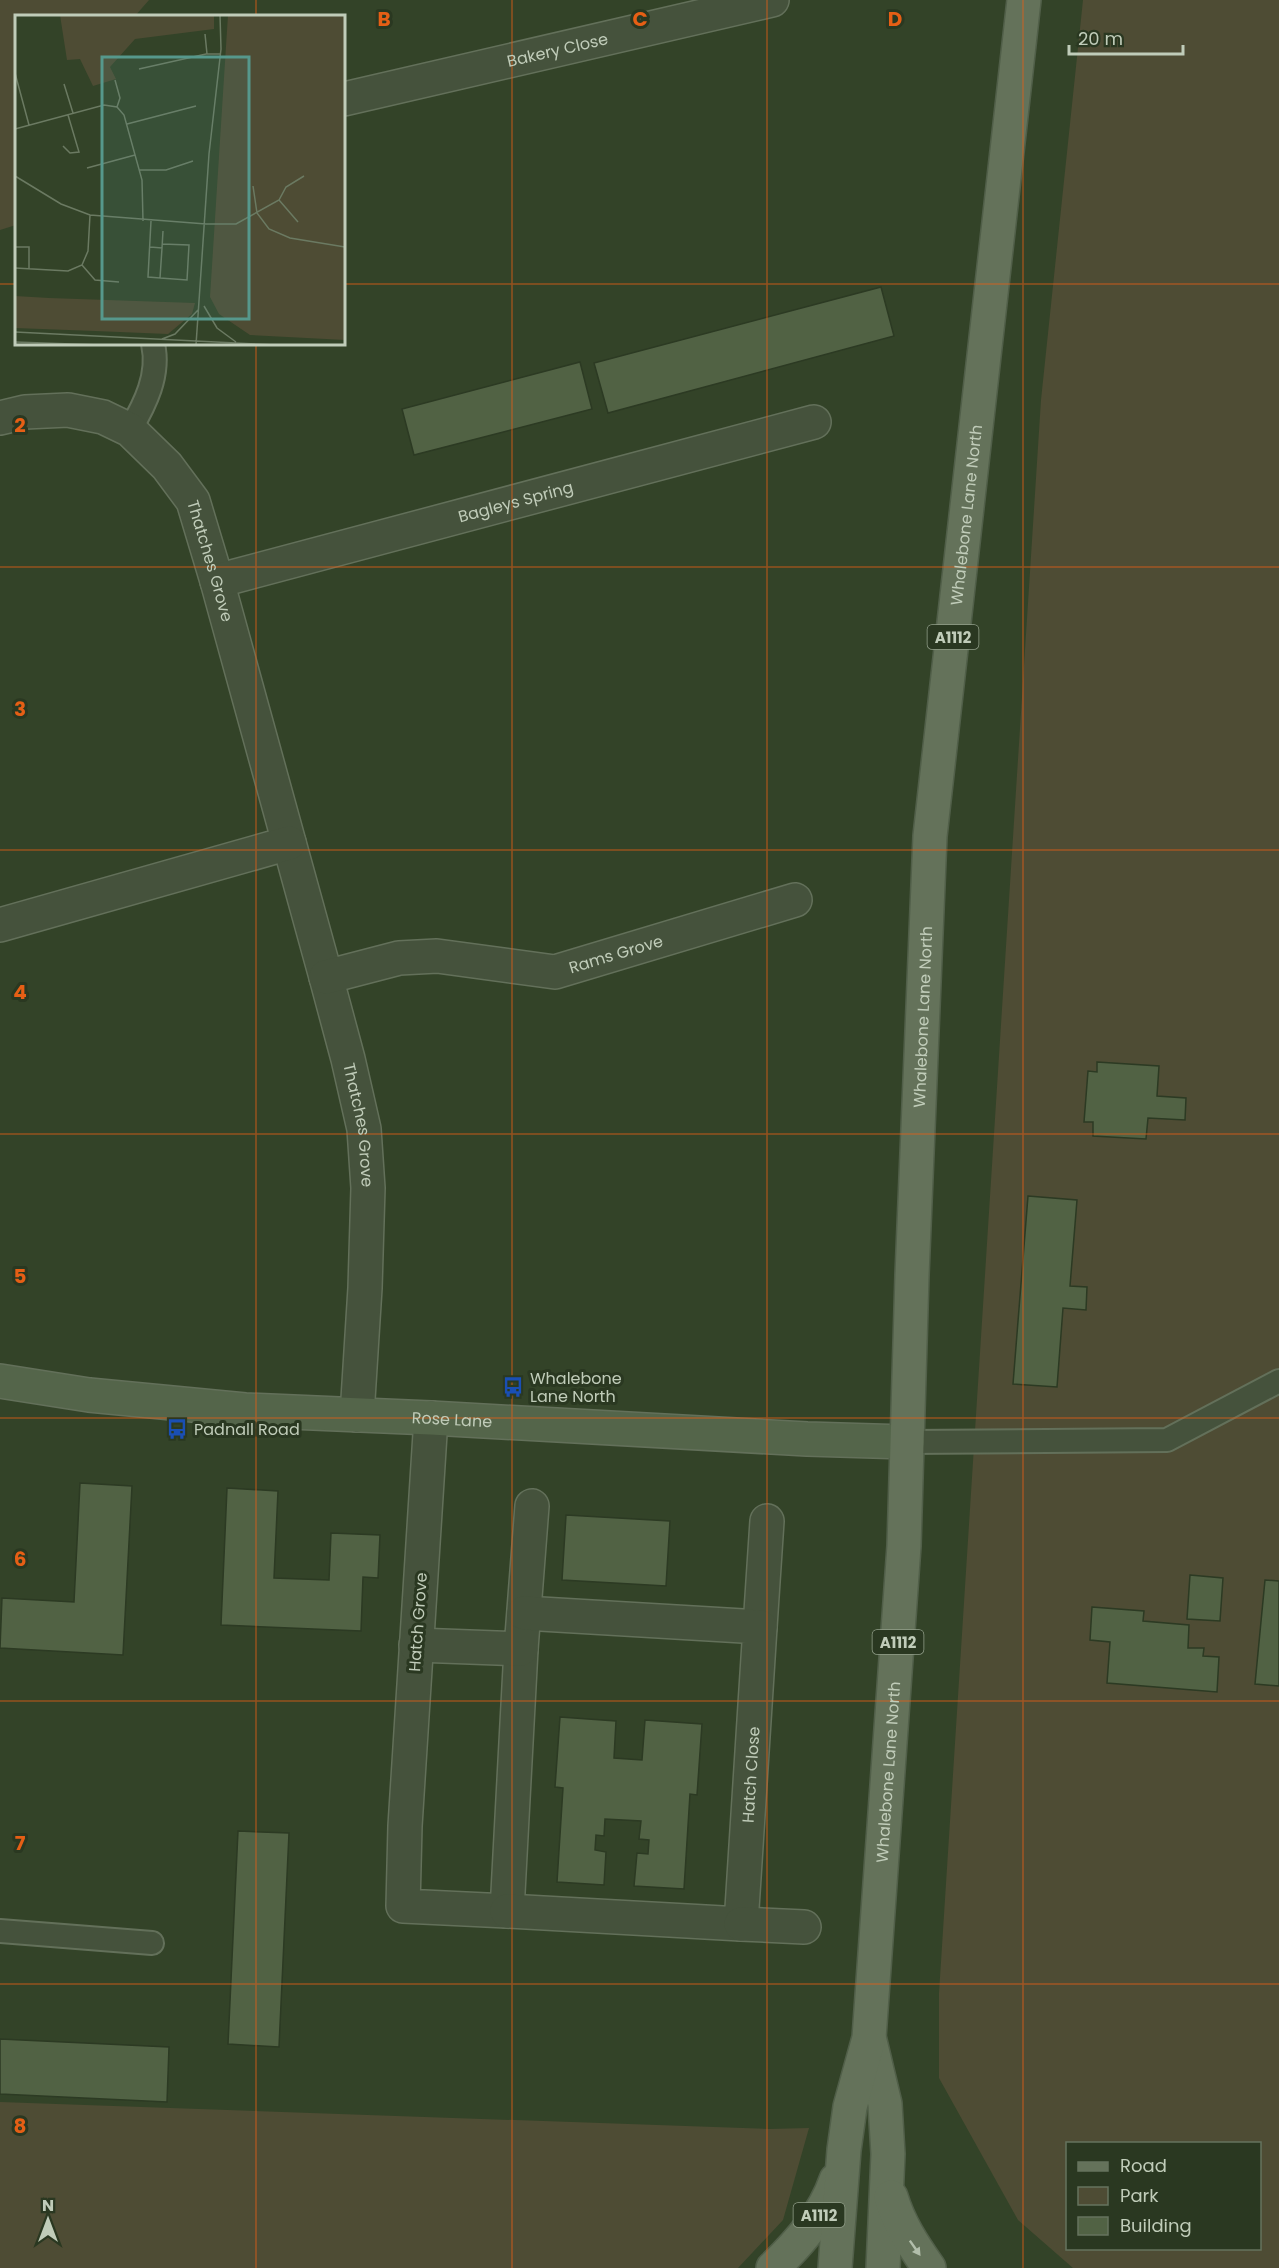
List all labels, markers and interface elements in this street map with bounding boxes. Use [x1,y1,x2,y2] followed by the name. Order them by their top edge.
[377,5,391,33] text: B
[632,5,648,33] text: C
[888,5,902,33] text: D
[15,15,345,345] inset map
[1069,18,1183,56] scale bar
[1078,26,1123,51] text: 20 m
[505,27,610,72] street label: Bakery Close
[14,411,26,439] text: 2
[944,423,988,607] street label: Whalebone Lane North
[456,475,576,528] street label: Bagleys Spring
[182,497,239,624] street label: Thatches Grove
[928,625,978,649] road number: A1112
[14,695,26,723] text: 3
[907,926,938,1108] street label: Whalebone Lane North
[566,929,666,979] street label: Rams Grove
[13,978,27,1006] text: 4
[338,1061,379,1188] street label: Thatches Grove
[14,1262,27,1290] text: 5
[530,1367,622,1408] place label: Whalebone Lane North
[501,1375,525,1399] bus stop icon: Whalebone Lane North
[411,1406,493,1433] street label: Rose Lane
[165,1417,189,1441] bus stop icon: Padnall Road
[194,1418,300,1441] place label: Padnall Road
[14,1545,26,1573] text: 6
[403,1572,433,1672] street label: Hatch Grove
[872,1630,924,1654] road number: A1112
[870,1680,906,1864] street label: Whalebone Lane North
[736,1726,765,1824] street label: Hatch Close
[15,1829,26,1857] text: 7
[14,2112,26,2140] text: 8
[1066,2142,1261,2250] legend
[1120,2153,1167,2178] text: Road
[1120,2183,1159,2208] text: Park
[18,2190,78,2250] north arrow
[42,2194,54,2217] text: N
[794,2203,844,2227] road number: A1112
[1120,2213,1192,2238] text: Building
[909,2240,921,2256] one-way arrow

